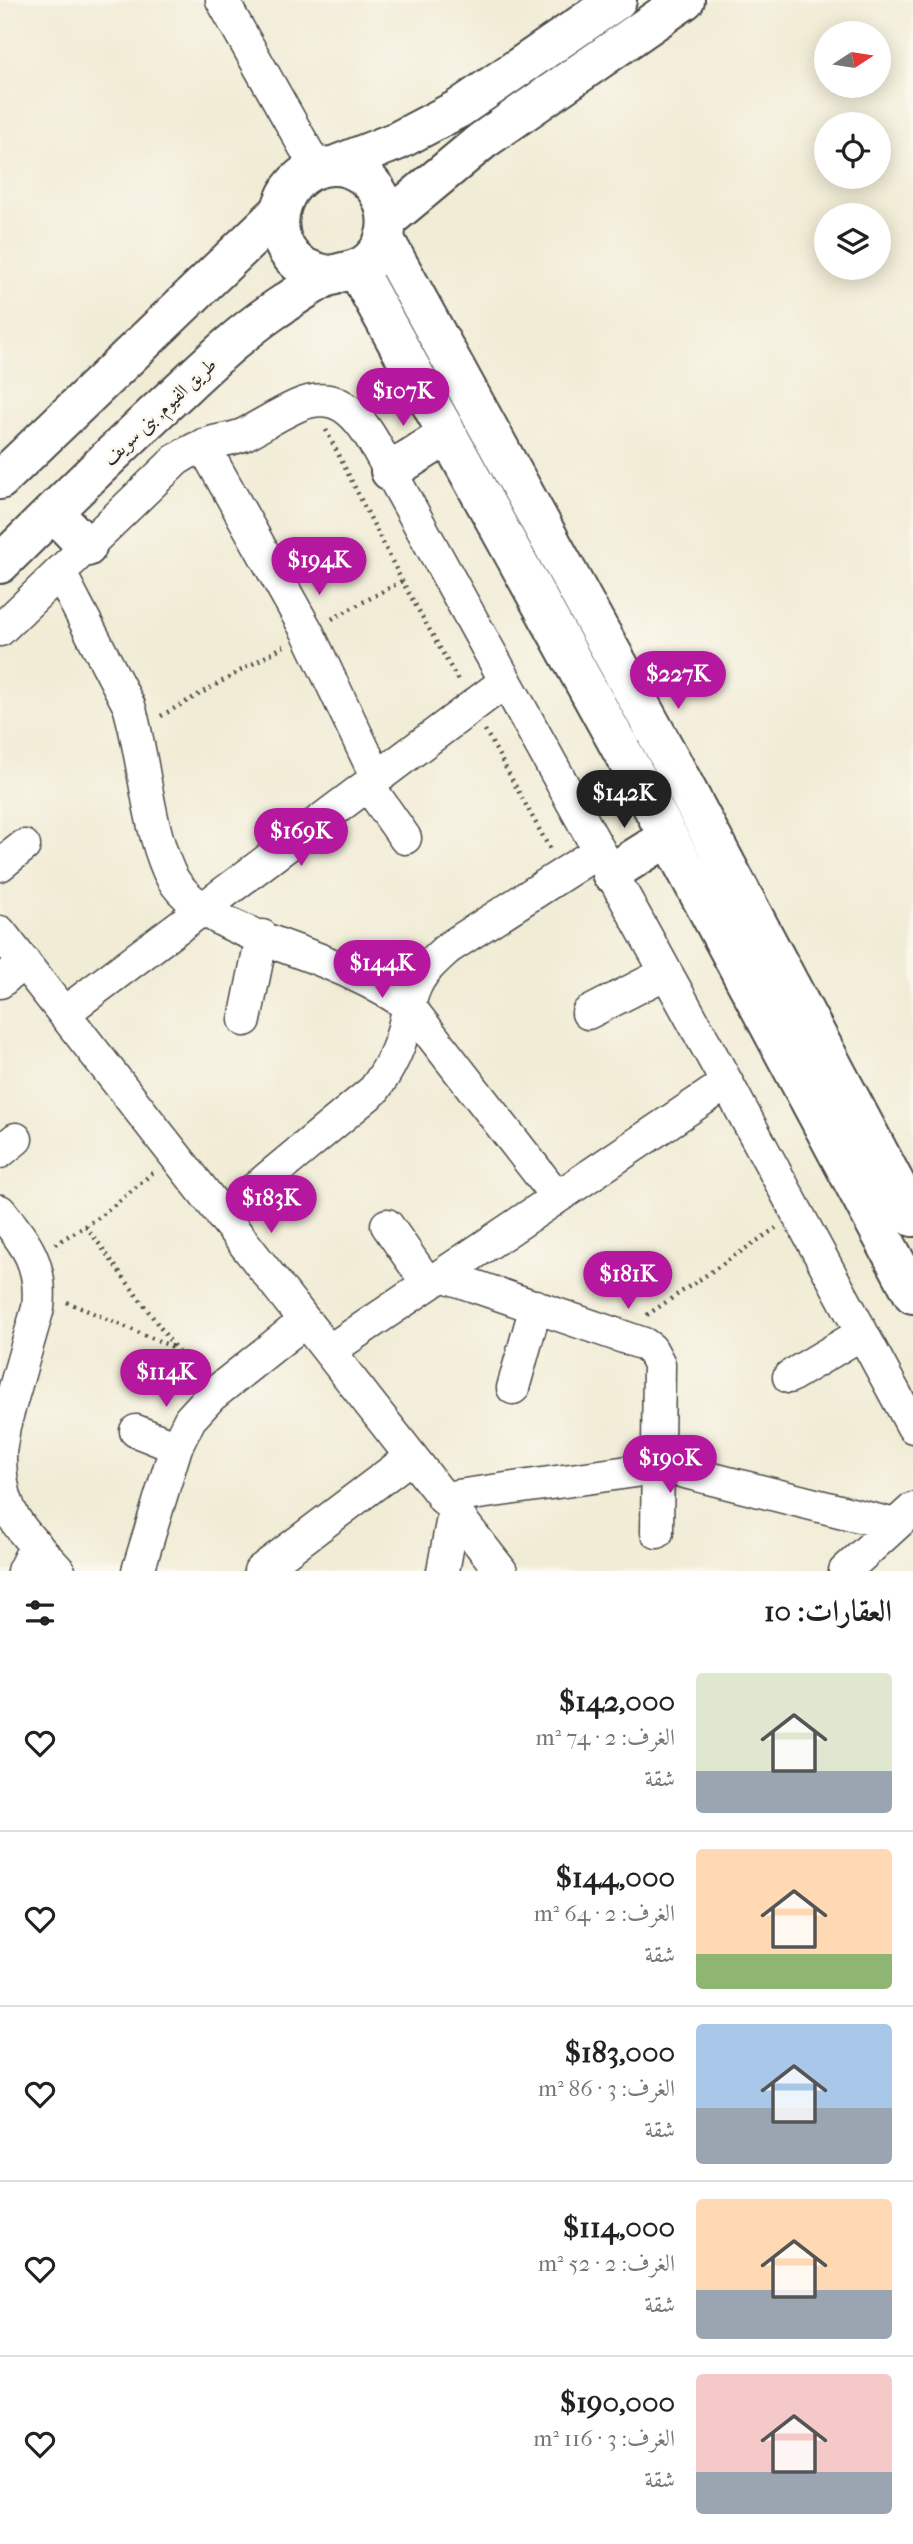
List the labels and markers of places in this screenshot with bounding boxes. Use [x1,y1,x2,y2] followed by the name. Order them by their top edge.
[354,368,452,428] pin: $107K
[270,538,368,597] pin: $194K
[629,652,727,711] pin: $227K
[575,770,673,830] pin: $142K
[252,808,350,868] pin: $169K
[333,940,431,1000] pin: $144K
[222,1176,320,1235] pin: $183K
[579,1252,677,1311] pin: $181K
[117,1350,215,1409] pin: $114K
[621,1436,719,1495] pin: $190K

